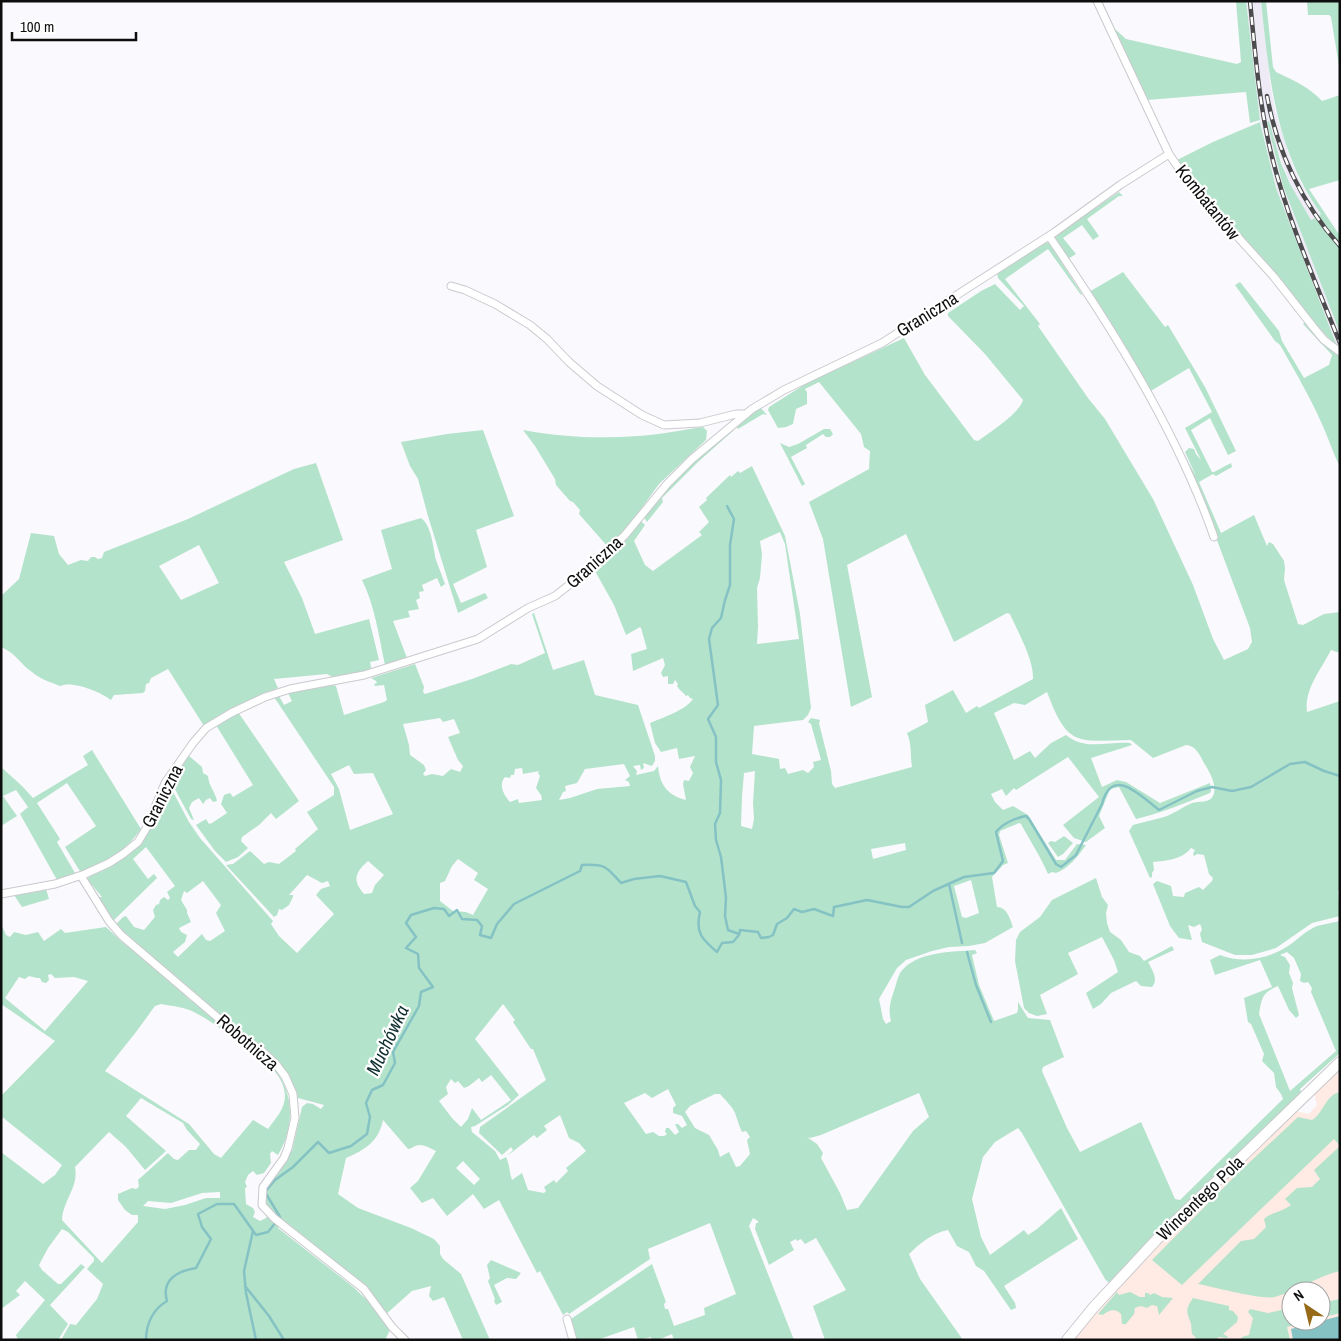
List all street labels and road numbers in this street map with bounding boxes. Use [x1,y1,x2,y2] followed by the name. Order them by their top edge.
[1170,159,1246,245] street label: Kombatantów
[892,285,962,343] street label: Graniczna
[560,530,628,594] street label: Graniczna
[135,760,189,832] street label: Graniczna
[212,1008,284,1076] street label: Robotnicza
[1151,1150,1249,1246] street label: Wincentego Pola

